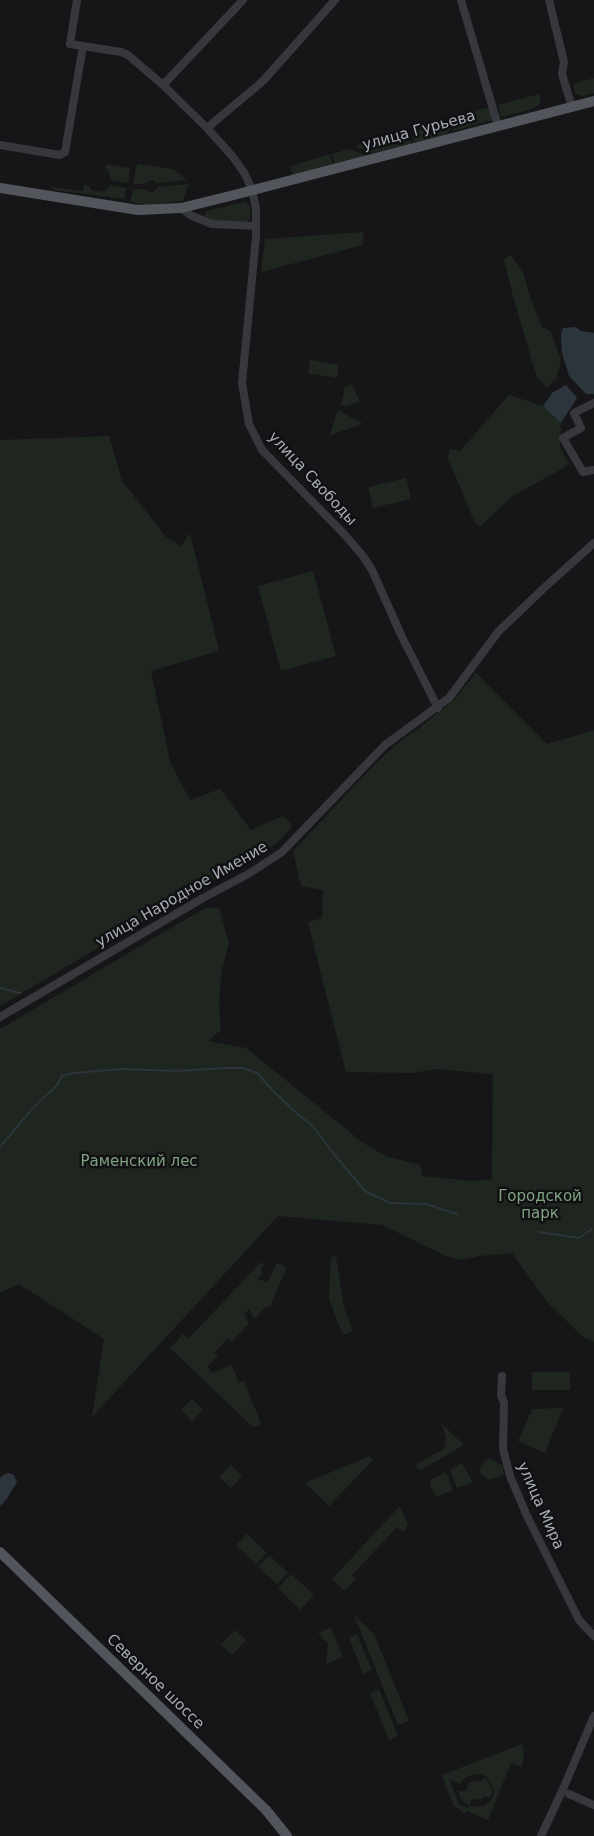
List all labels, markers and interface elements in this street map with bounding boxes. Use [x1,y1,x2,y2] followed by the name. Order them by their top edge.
[361,107,477,155] street label: улица Гурьева
[264,428,360,530] street label: улица Свободы
[93,838,271,952] street label: улица Народное Имение
[80,1153,198,1171] park label: Раменский лес
[498,1188,582,1223] park label: Городской парк
[513,1460,567,1552] street label: улица Мира
[102,1631,208,1733] street label: Северное шоссе

